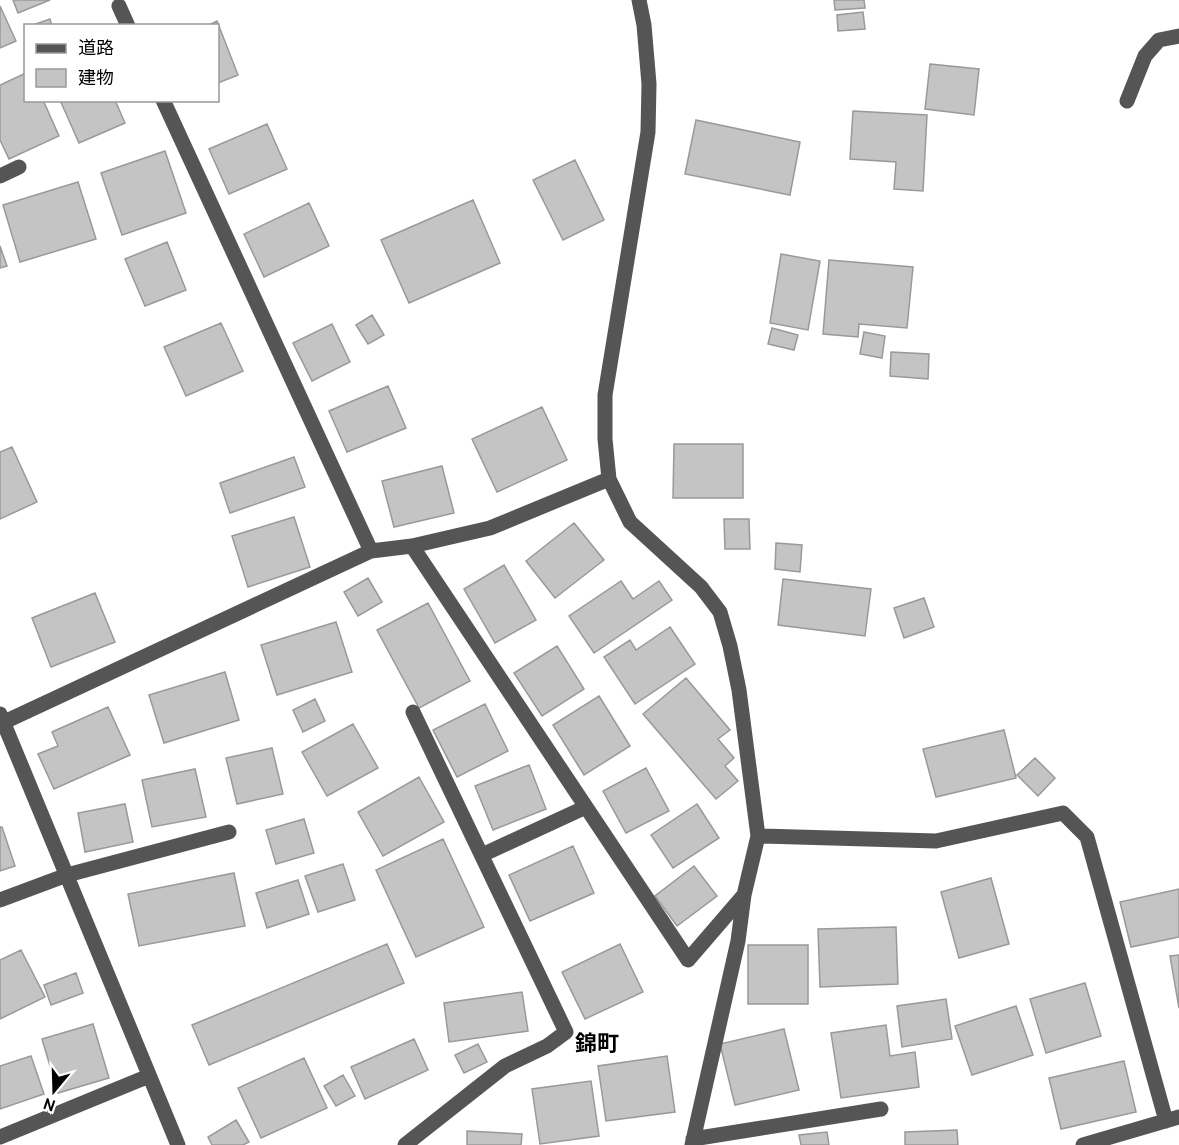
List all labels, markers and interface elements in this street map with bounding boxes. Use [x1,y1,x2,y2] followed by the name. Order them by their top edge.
[24,24,219,102] legend
[78,37,114,59] text: 道路
[78,67,114,89] text: 建物
[575,1030,619,1057] district label: 錦町
[24,1061,84,1121] north arrow
[41,1094,58,1116] text: N

